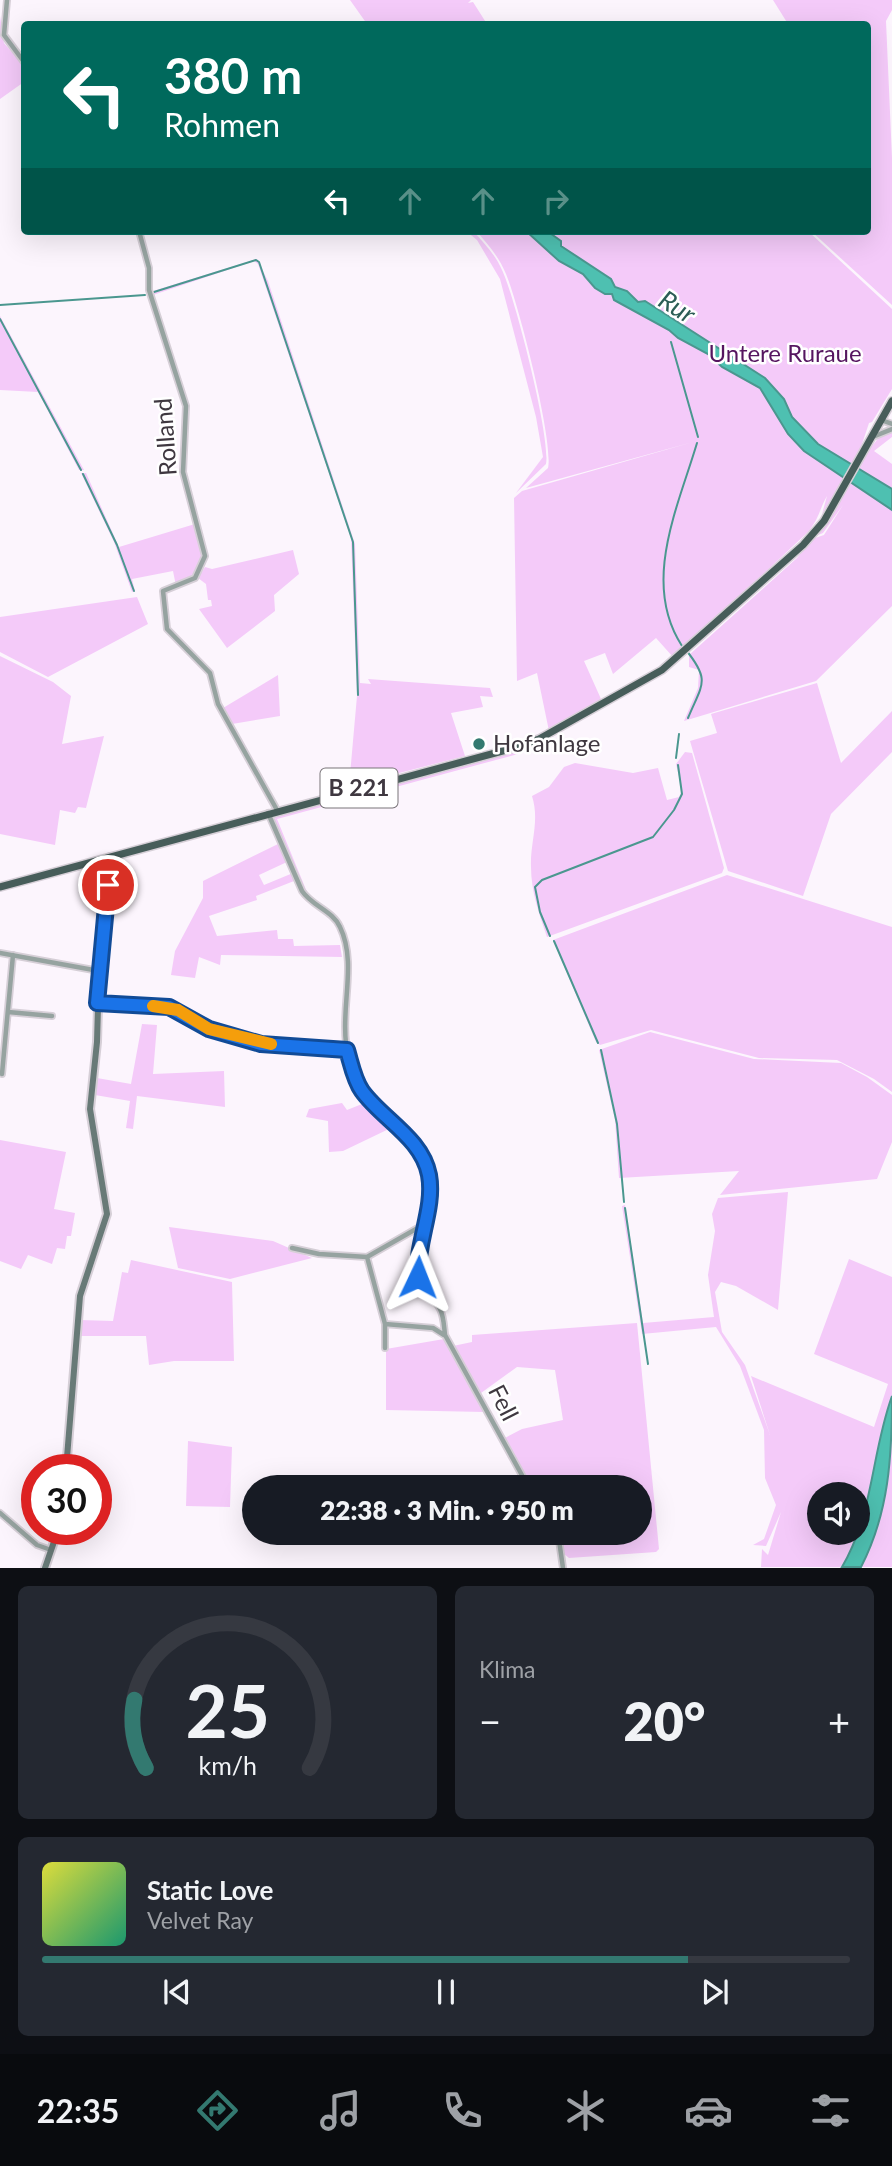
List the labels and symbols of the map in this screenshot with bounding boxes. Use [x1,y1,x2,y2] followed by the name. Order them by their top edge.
[653,283,703,330] water label: Rur
[708,338,862,367] park label: Untere Ruraue
[147,397,182,477] street label: Rolland
[493,728,601,757] place label: Hofanlage
[471,736,487,752] marker: Hofanlage
[320,768,398,808] road number: B 221
[78,855,138,915] pin
[381,1240,455,1314] position arrow
[483,1379,526,1425] street label: Fell
[21,1454,112,1545] speed limit sign: 30

